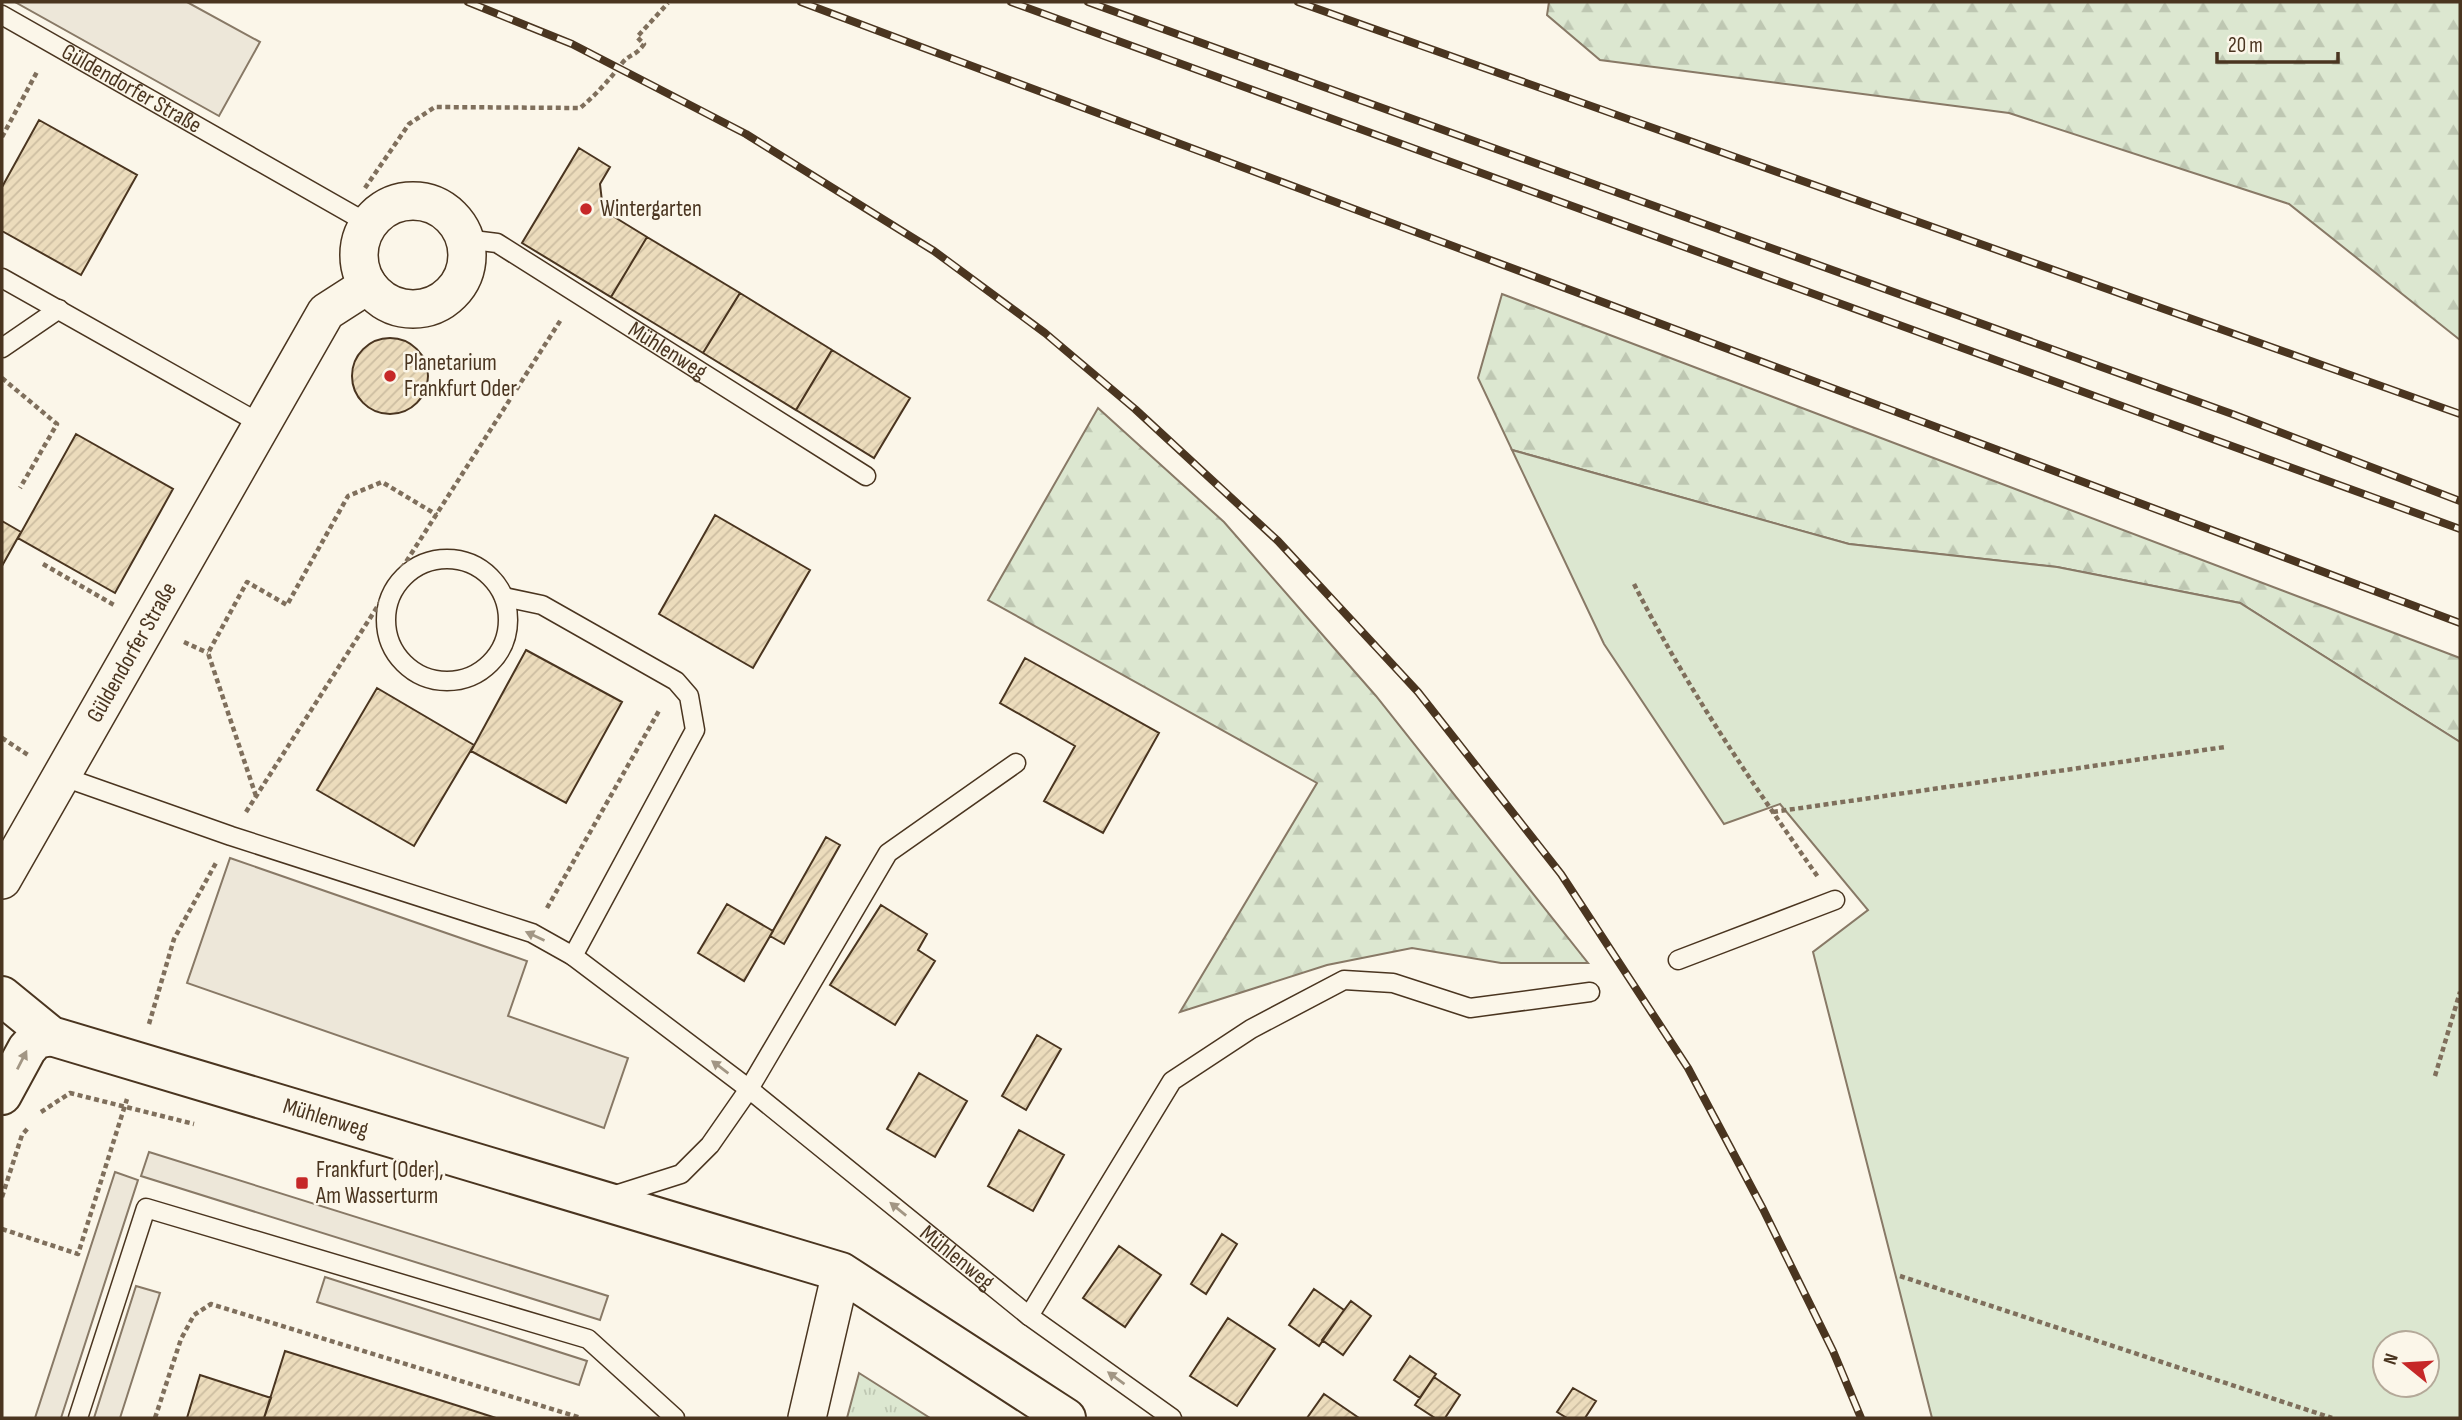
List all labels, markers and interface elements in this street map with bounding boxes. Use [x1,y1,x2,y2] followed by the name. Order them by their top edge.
[2217,21,2338,65] scale bar
[2228,33,2263,58] text: 20 m
[56,38,207,140] street label: Güldendorfer Straße
[600,195,702,223] place label: Wintergarten
[578,201,594,217] marker: Wintergarten
[623,315,712,386] street label: Mühlenweg
[404,349,517,403] place label: Planetarium Frankfurt Oder
[382,368,398,384] marker: Planetarium Frankfurt Oder
[81,577,183,727] street label: Güldendorfer Straße
[525,930,545,942] one-way arrow
[15,1049,27,1069] one-way arrow
[711,1060,730,1074] one-way arrow
[280,1092,372,1144] street label: Mühlenweg
[315,1156,444,1210] place label: Frankfurt (Oder), Am Wasserturm
[294,1175,310,1191] marker: Frankfurt (Oder), Am Wasserturm
[889,1202,907,1217] one-way arrow
[914,1219,1000,1296] street label: Mühlenweg
[2371,1329,2441,1399] north arrow
[2379,1351,2404,1368] text: N
[1107,1372,1125,1386] one-way arrow

